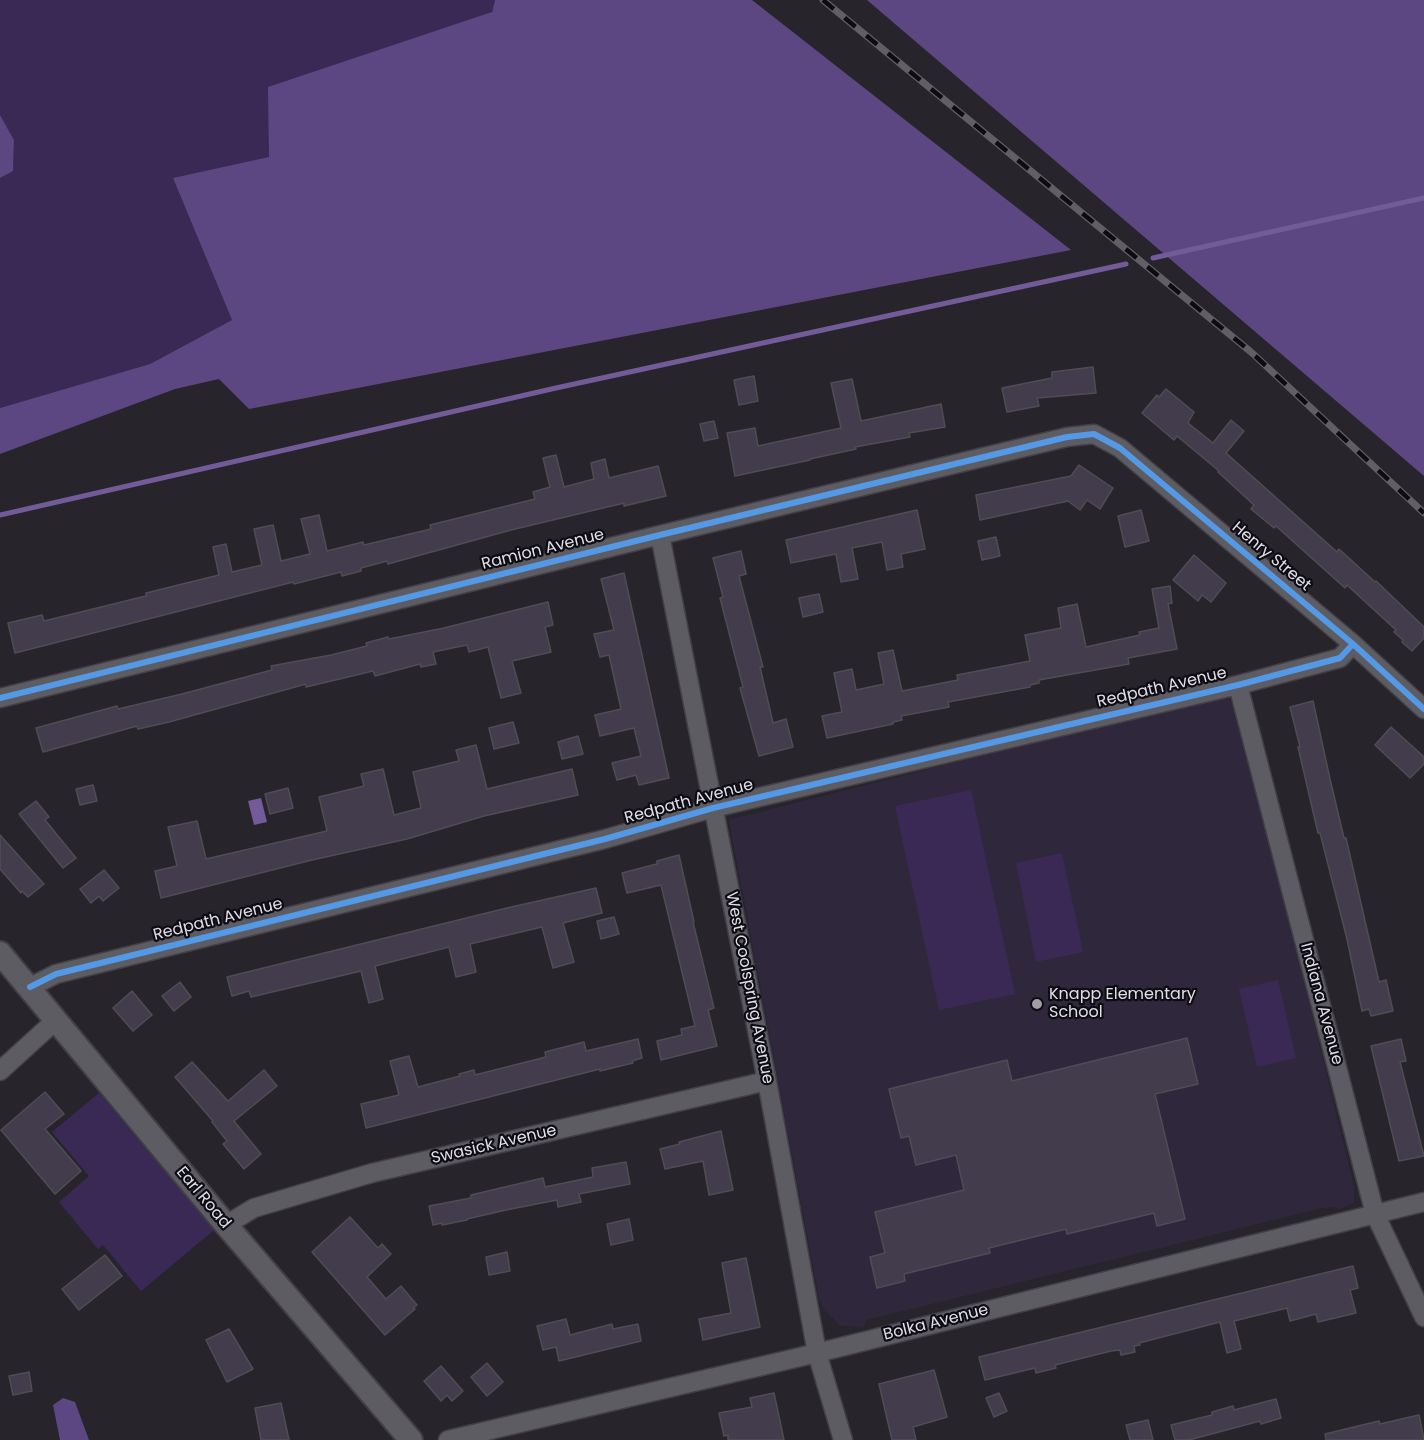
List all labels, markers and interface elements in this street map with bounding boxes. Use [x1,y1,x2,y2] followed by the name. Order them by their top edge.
[1228,518,1314,596] street label: Henry Street
[480,525,606,575] street label: Ramion Avenue
[1095,664,1229,712] street label: Redpath Avenue
[623,776,755,828] street label: Redpath Avenue
[721,890,777,1086] street label: West Coolspring Avenue
[151,895,285,945] street label: Redpath Avenue
[1296,941,1346,1067] street label: Indiana Avenue
[1049,985,1196,1023] place label: Knapp Elementary School
[1030,997,1044,1011] marker: Knapp Elementary School
[430,1121,558,1169] street label: Swasick Avenue
[172,1163,234,1233] street label: Earl Road
[882,1301,990,1345] street label: Bolka Avenue

